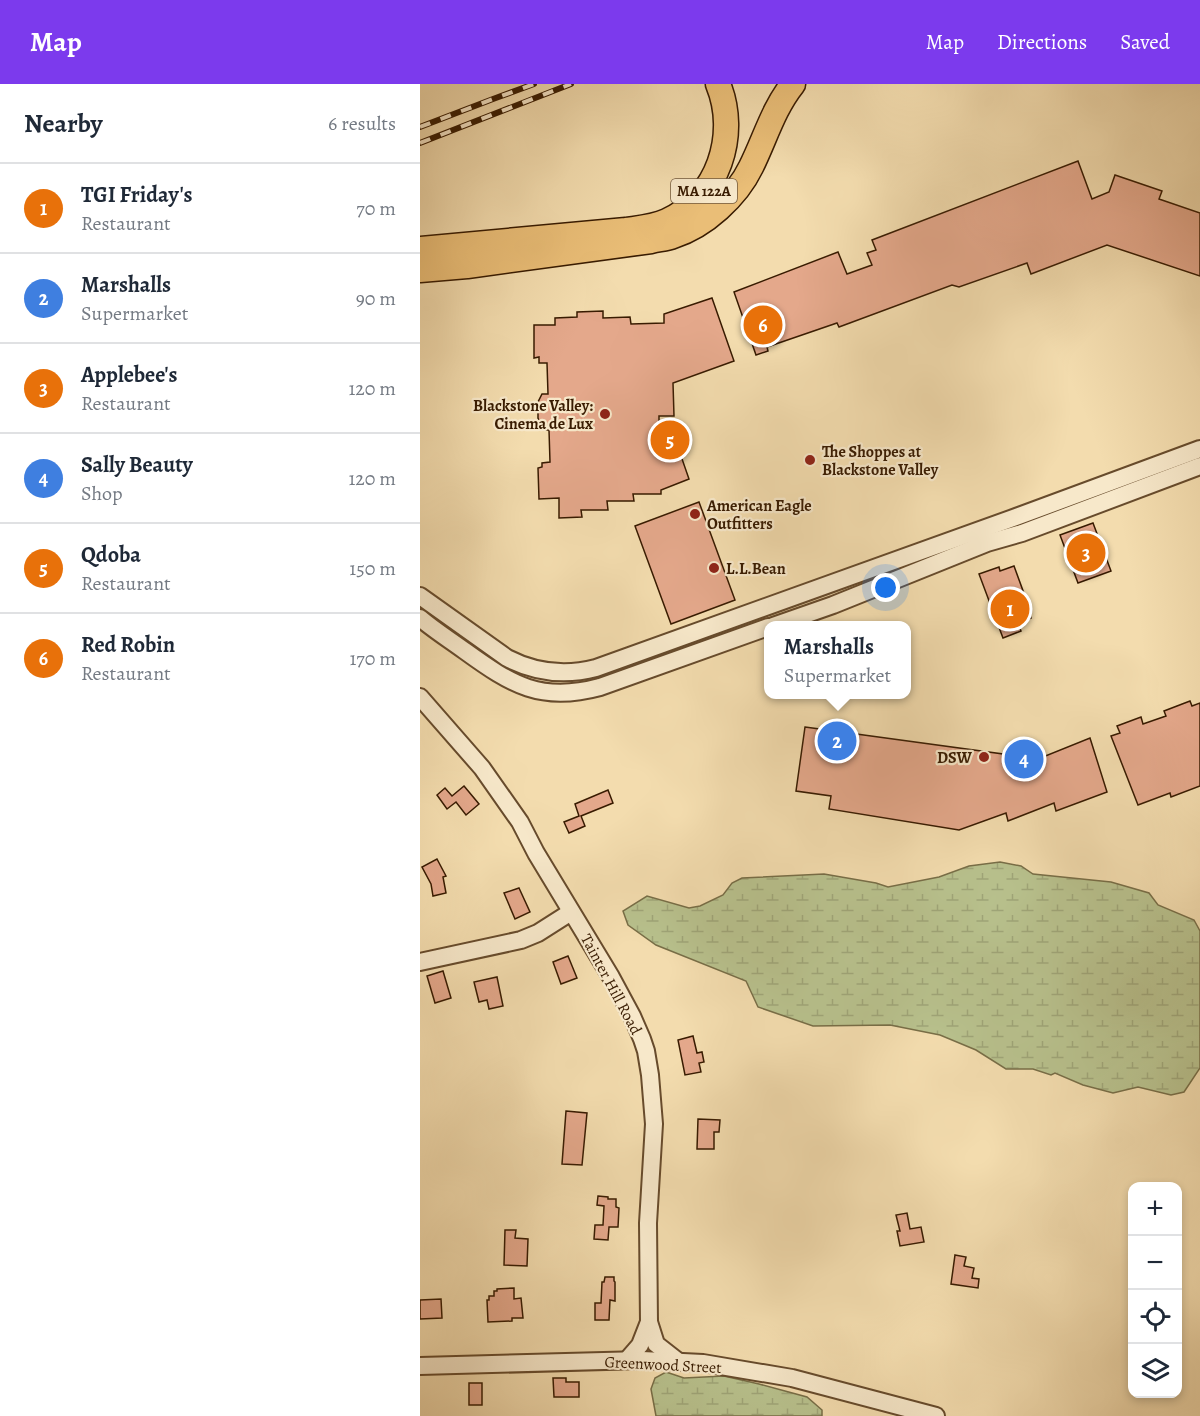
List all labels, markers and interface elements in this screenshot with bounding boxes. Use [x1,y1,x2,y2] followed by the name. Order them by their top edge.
[30,23,82,61] text: Map
[926,28,964,56] text: Map
[997,28,1087,56] text: Directions
[1120,28,1170,56] text: Saved
[24,106,103,141] text: Nearby
[328,110,396,137] text: 6 results
[671,179,737,203] road number: MA 122A
[81,180,193,210] text: TGI Friday's
[40,195,47,222] text: 1
[356,195,396,222] text: 70 m
[81,210,171,237] text: Restaurant
[81,270,171,300] text: Marshalls
[39,285,48,312] text: 2
[356,285,396,312] text: 90 m
[81,300,188,327] text: Supermarket
[744,302,782,348] pin: 6
[81,360,177,390] text: Applebee's
[39,375,48,402] text: 3
[348,375,396,402] text: 120 m
[81,390,171,417] text: Restaurant
[473,395,593,435] place label: Blackstone Valley: Cinema de Lux
[598,407,612,421] marker: Blackstone Valley: Cinema de Lux
[650,418,690,462] pin: 5
[822,441,939,481] place label: The Shoppes at Blackstone Valley
[81,450,193,480] text: Sally Beauty
[803,453,817,467] marker: The Shoppes at Blackstone Valley
[39,465,48,492] text: 4
[348,465,396,492] text: 120 m
[81,480,123,507] text: Shop
[706,495,812,535] place label: American Eagle Outfitters
[688,507,702,521] marker: American Eagle Outfitters
[1066,530,1106,576] pin: 3
[81,540,141,570] text: Qdoba
[39,555,48,582] text: 5
[349,555,396,582] text: 150 m
[726,558,786,580] place label: L.L.Bean
[707,561,721,575] marker: L.L.Bean
[81,570,171,597] text: Restaurant
[871,573,900,602] your location
[990,586,1030,632] pin: 1
[764,621,911,699] popup
[81,630,175,660] text: Red Robin
[784,632,874,662] text: Marshalls
[39,645,48,672] text: 6
[350,645,396,672] text: 170 m
[81,660,171,687] text: Restaurant
[784,662,891,689] text: Supermarket
[818,718,856,764] pin: 2
[1004,736,1044,782] pin: 4
[937,747,973,769] place label: DSW
[977,750,991,764] marker: DSW
[575,930,647,1039] street label: Tainter Hill Road
[1128,1182,1182,1398] map controls
[1128,1182,1182,1236] button: +
[1128,1236,1182,1290] button: −
[1128,1290,1182,1344] button: locate
[1128,1344,1182,1398] button: layers
[604,1351,722,1379] street label: Greenwood Street

